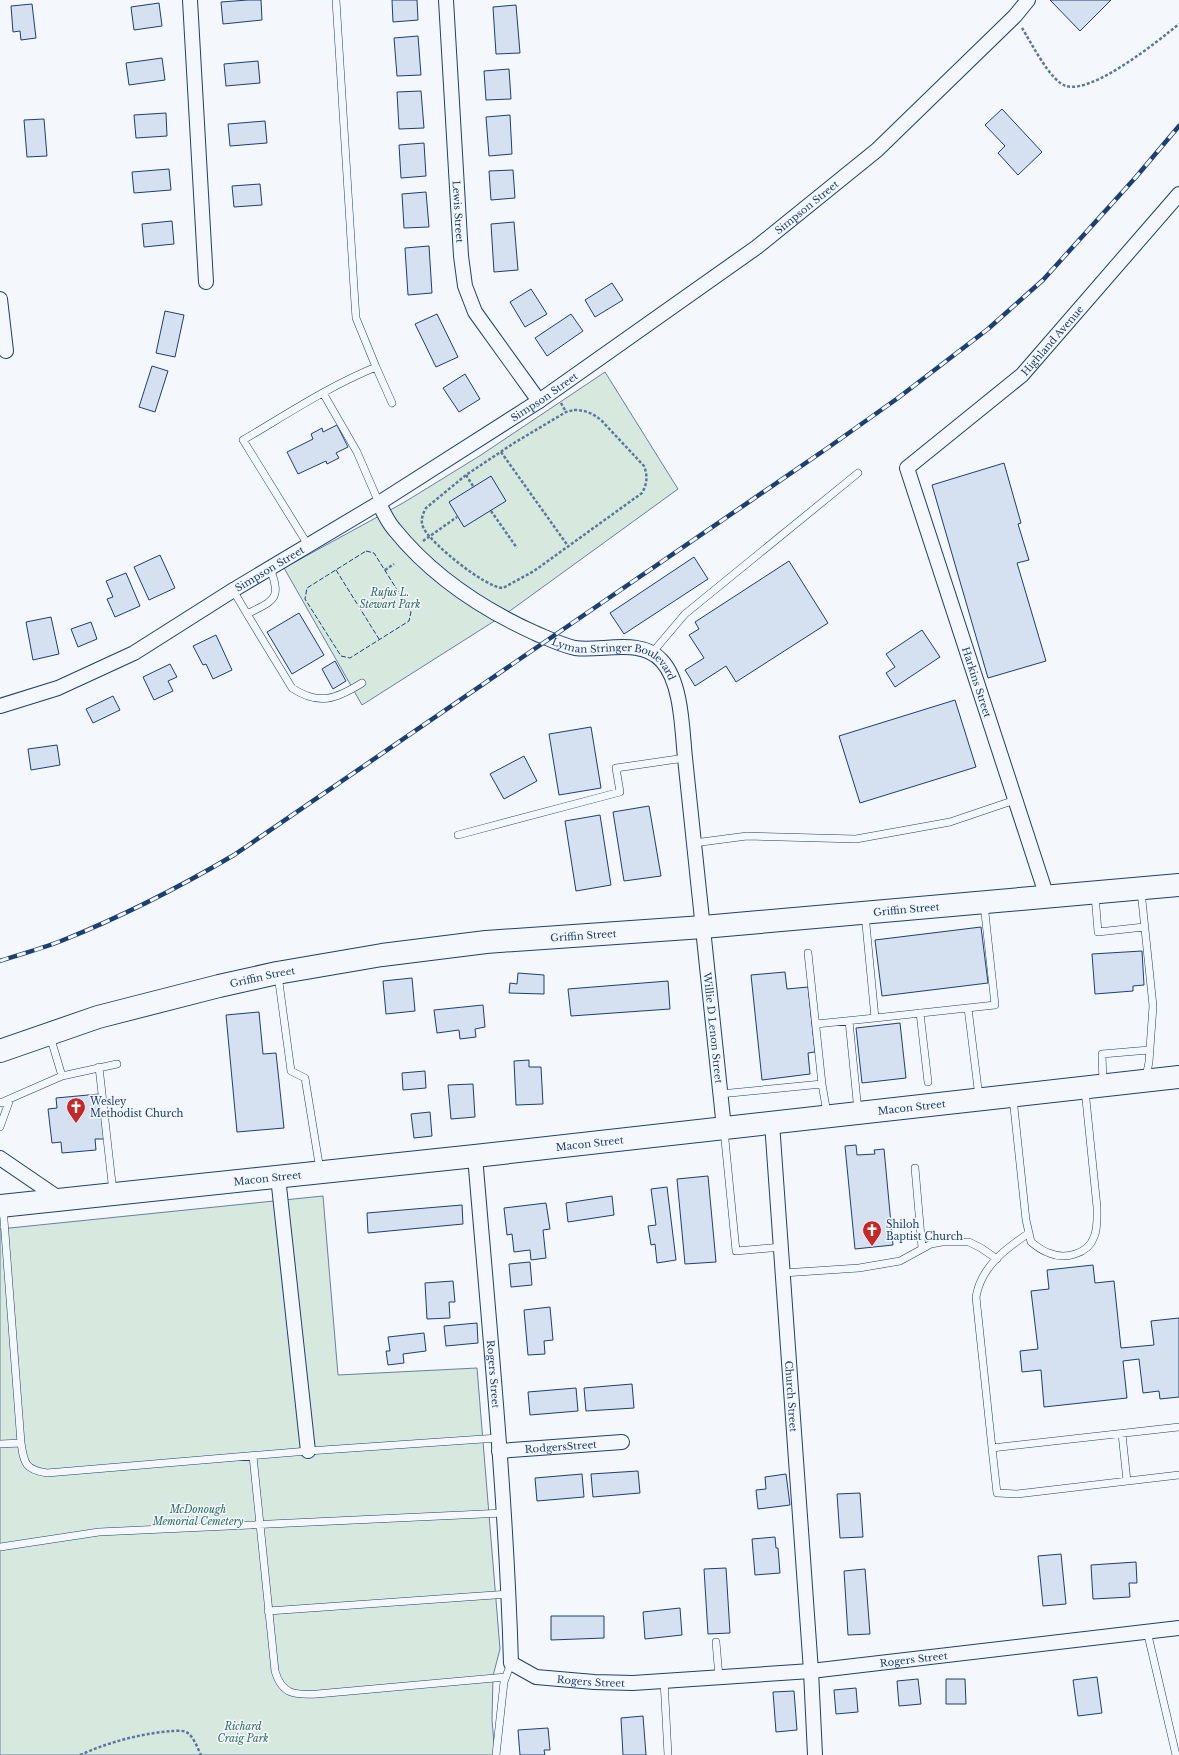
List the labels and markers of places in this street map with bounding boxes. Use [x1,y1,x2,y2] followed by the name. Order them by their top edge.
[89,1095,184,1120] place label: Wesley Methodist Church
[65,1096,87,1124] church icon: Wesley Methodist Church
[886,1218,963,1243] place label: Shiloh Baptist Church
[861,1219,883,1247] church icon: Shiloh Baptist Church

